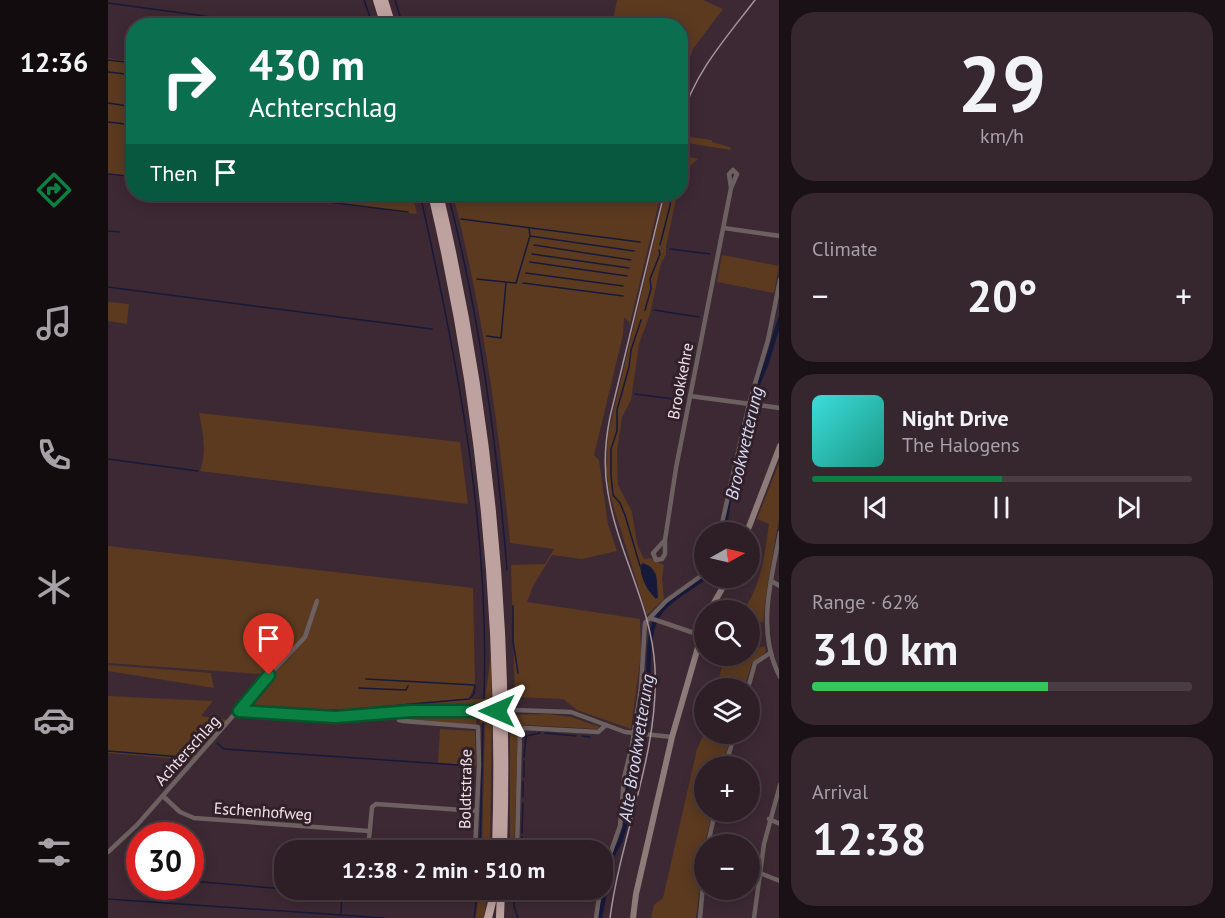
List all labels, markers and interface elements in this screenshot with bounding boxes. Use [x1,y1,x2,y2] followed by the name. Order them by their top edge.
[958,33,1046,134] text: 29
[249,37,365,92] text: 430 m
[150,42,228,120] icon: right
[20,45,88,79] text: 12:36
[249,90,397,124] text: Achterschlag
[980,123,1024,149] text: km/h
[209,156,242,189] icon: arrive
[150,159,197,187] text: Then
[33,169,75,211] icon: directions
[812,236,878,262] text: Climate
[967,266,1037,324] text: 20°
[812,274,829,317] text: −
[1175,274,1192,317] text: +
[33,302,75,344] icon: music
[663,341,697,421] street label: Brookkehre
[720,384,768,502] water label: Brookwetterung
[902,404,1009,432] text: Night Drive
[902,432,1020,458] text: The Halogens
[33,434,75,476] icon: phone
[859,491,892,524] icon: previous
[985,491,1018,524] icon: pause
[1112,491,1145,524] icon: next
[694,522,760,588] north arrow
[694,522,760,900] map controls
[33,566,75,608] icon: climate
[812,589,919,615] text: Range · 62%
[694,600,760,666] button: search
[243,613,294,675] pin
[812,619,958,677] text: 310 km
[252,622,285,655] icon: arrive
[613,672,659,825] water label: Alte Brookwetterung
[694,678,760,744] button: layers
[465,679,529,743] position arrow
[33,699,75,741] icon: car
[150,711,224,789] street label: Achterschlag
[454,749,476,829] street label: Boldtstraße
[694,756,760,822] button: +
[812,779,868,805] text: Arrival
[213,798,313,824] street label: Eschenhofweg
[812,809,926,867] text: 12:38
[126,822,204,900] speed limit sign: 30
[33,831,75,873] icon: filters
[694,834,760,900] button: −
[342,856,545,884] text: 12:38 · 2 min · 510 m

